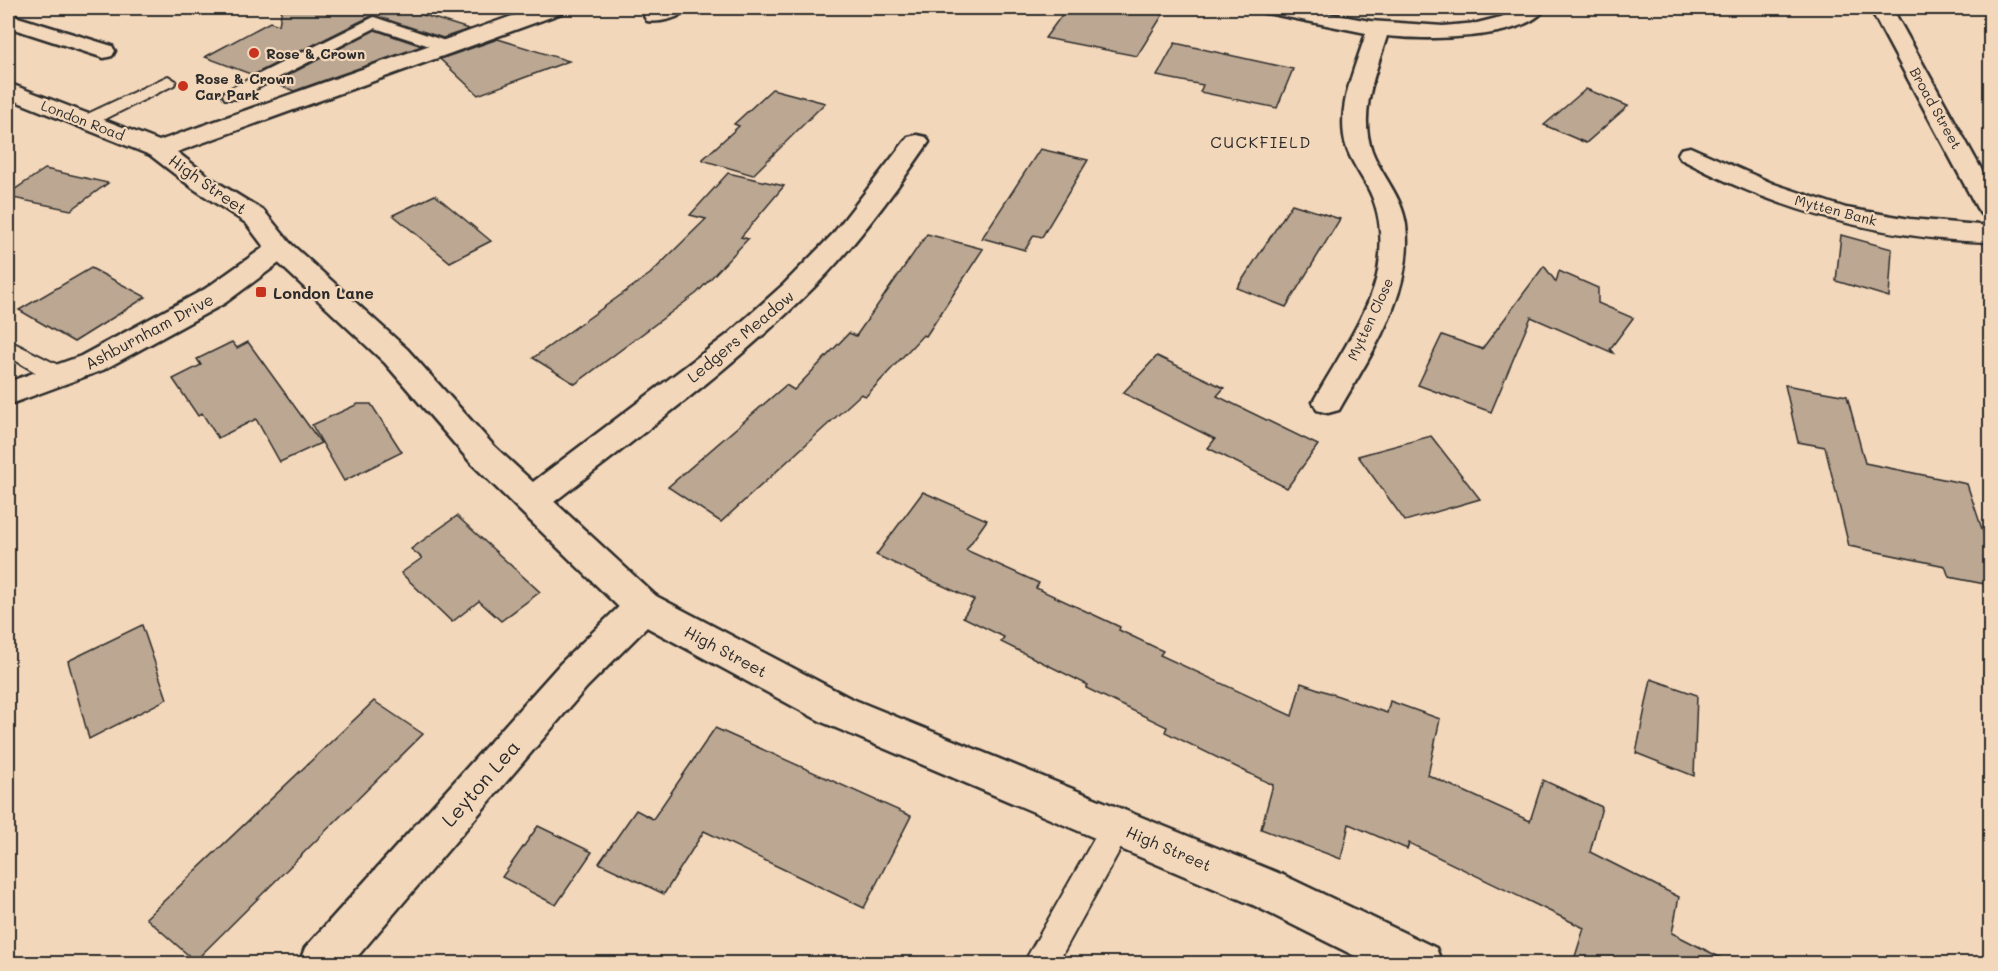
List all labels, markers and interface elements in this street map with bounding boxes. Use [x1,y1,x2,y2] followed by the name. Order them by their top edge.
[266,44,365,63] place label: Rose & Crown
[247,46,261,60] marker: Rose & Crown
[1906,64,1966,152] street label: Broad Street
[195,69,294,104] place label: Rose & Crown Car Park
[176,79,190,93] marker: Rose & Crown Car Park
[39,95,127,145] street label: London Road
[1210,131,1312,152] district label: CUCKFIELD
[165,149,251,219] street label: High Street
[1793,190,1879,230] street label: Mytten Bank
[1343,275,1397,363] street label: Mytten Close
[273,282,374,303] place label: London Lane
[254,285,268,299] marker: London Lane
[682,285,798,387] street label: Ledgers Meadow
[81,288,217,374] street label: Ashburnham Drive
[681,620,771,682] street label: High Street
[435,734,525,832] street label: Leyton Lea
[1123,821,1215,875] street label: High Street

